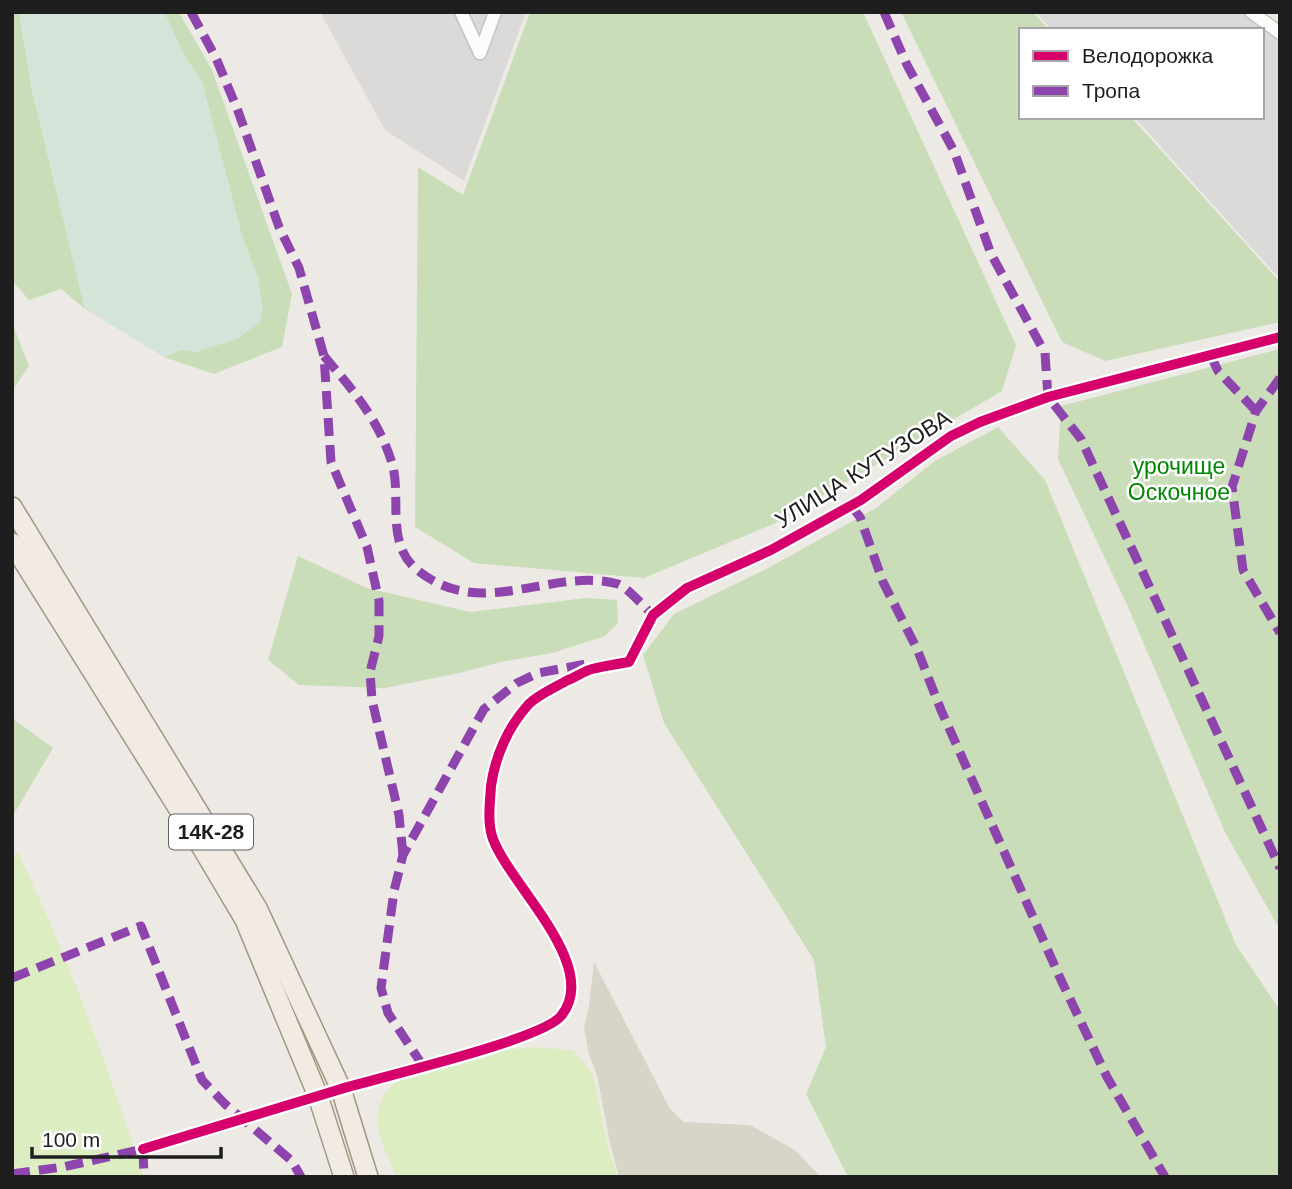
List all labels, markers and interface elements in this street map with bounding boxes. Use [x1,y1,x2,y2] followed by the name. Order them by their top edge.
[1019,28,1264,119] legend
[1082,44,1213,67] text: Велодорожка
[1082,79,1140,102] text: Тропа
[770,404,956,534] street label: УЛИЦА КУТУЗОВА
[1128,453,1230,505] park label: урочище Оскочное
[169,814,253,850] road number: 14К-28
[32,1116,220,1160] scale bar
[42,1128,100,1151] text: 100 m

